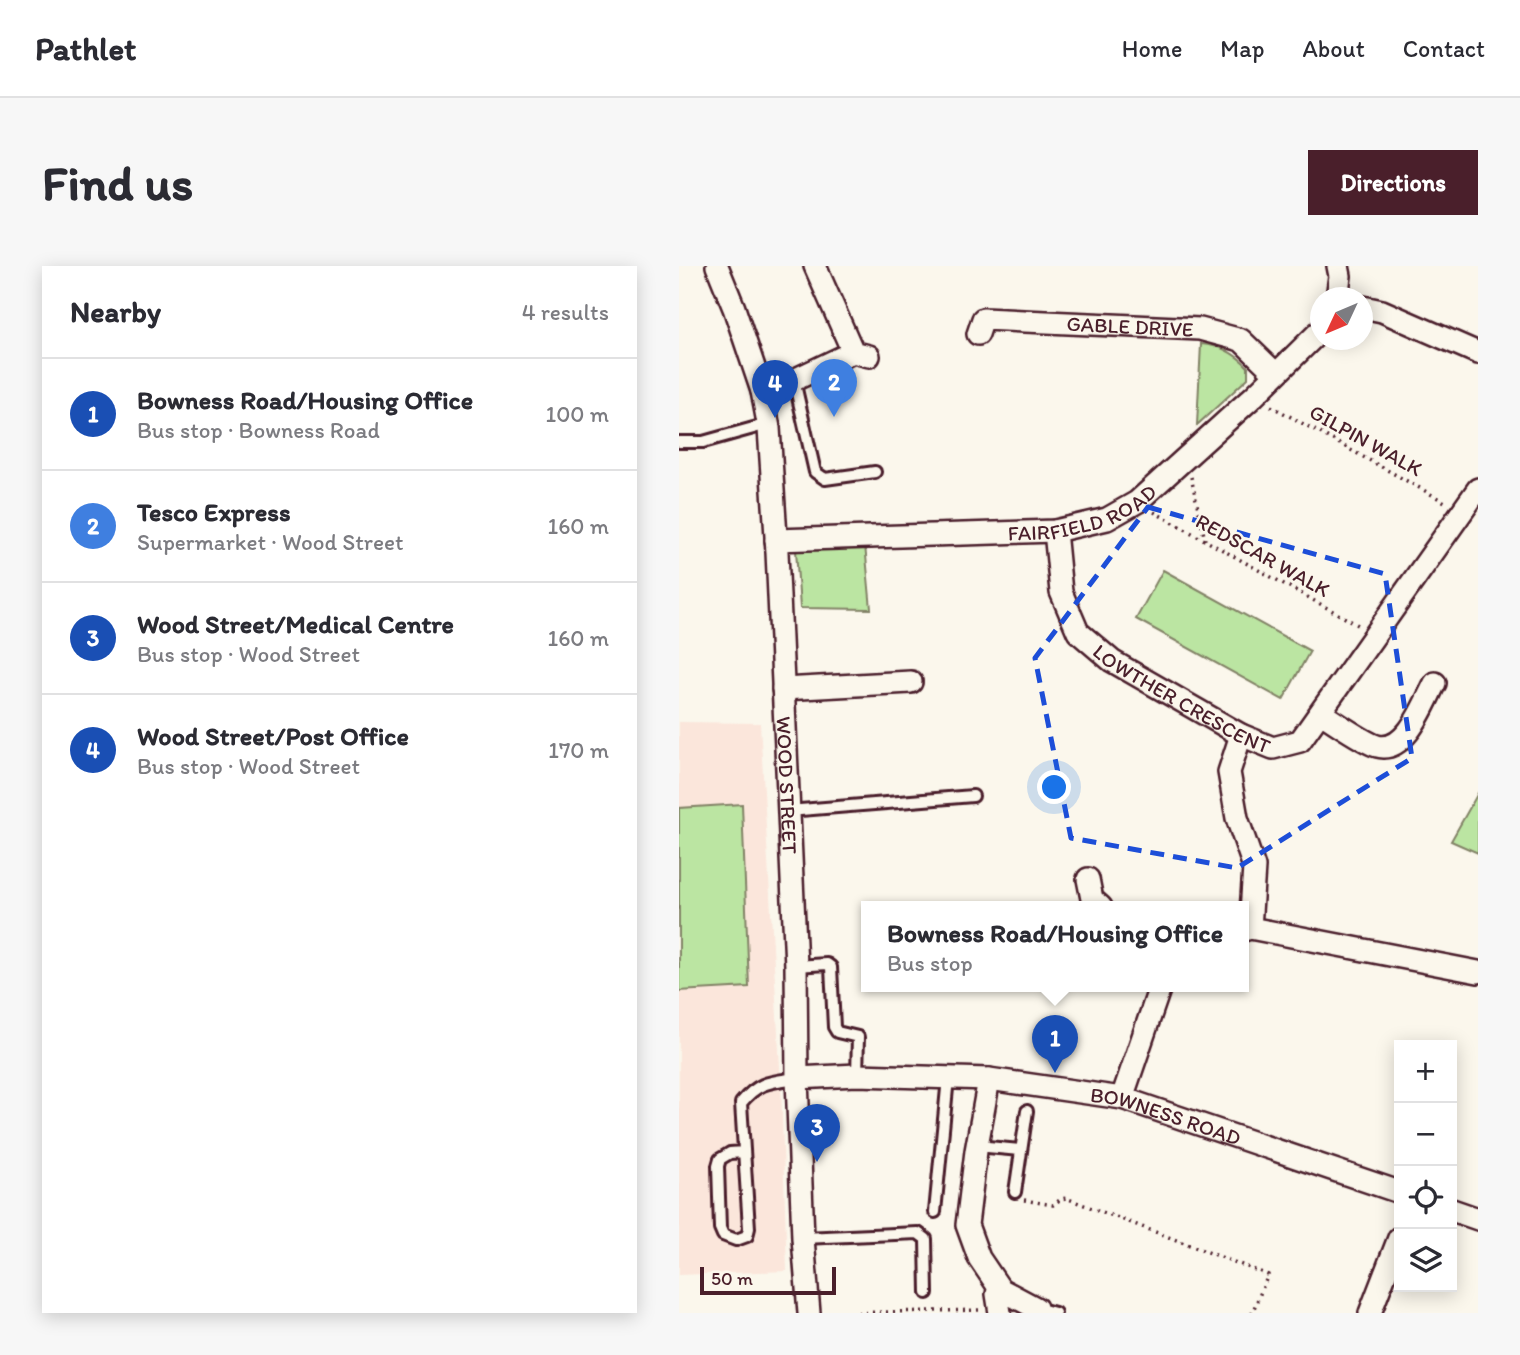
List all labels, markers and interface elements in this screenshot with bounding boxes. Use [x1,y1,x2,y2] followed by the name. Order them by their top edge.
[35,29,137,68] text: Pathlet
[1122,34,1182,63] text: Home
[1220,34,1264,63] text: Map
[1302,34,1365,63] text: About
[1403,34,1485,63] text: Contact
[1308,150,1478,215] button: Directions
[42,153,193,212] text: Find us
[1310,287,1373,350] north arrow
[70,293,161,330] text: Nearby
[522,298,609,326] text: 4 results
[1066,310,1194,341] street label: GABLE DRIVE
[811,359,857,417] pin: 2
[752,360,798,418] pin: 4
[137,384,473,416] text: Bowness Road/Housing Office
[1305,399,1427,482] street label: GILPIN WALK
[88,400,98,428] text: 1
[545,400,609,428] text: 100 m
[137,416,380,444] text: Bus stop · Bowness Road
[1007,478,1161,545] street label: FAIRFIELD ROAD
[137,496,290,528] text: Tesco Express
[1192,508,1334,602] street label: REDSCAR WALK
[87,512,99,540] text: 2
[547,512,609,540] text: 160 m
[137,528,404,556] text: Supermarket · Wood Street
[137,608,454,640] text: Wood Street/Medical Centre
[87,624,99,652] text: 3
[547,624,609,652] text: 160 m
[1088,638,1275,758] street label: LOWTHER CRESCENT
[137,640,360,668] text: Bus stop · Wood Street
[772,715,803,855] street label: WOOD STREET
[137,720,409,752] text: Wood Street/Post Office
[86,736,100,764] text: 4
[548,736,609,764] text: 170 m
[137,752,360,780] text: Bus stop · Wood Street
[1037,770,1071,804] your location
[861,901,1249,992] popup
[887,917,1223,949] text: Bowness Road/Housing Office
[887,949,973,977] text: Bus stop
[1032,1015,1078,1073] pin: 1
[1394,1040,1457,1292] map controls
[1394,1040,1457,1103] button: +
[1089,1081,1244,1150] street label: BOWNESS ROAD
[1394,1103,1457,1166] button: −
[794,1104,840,1162] pin: 3
[1394,1166,1457,1229] button: locate
[1394,1229,1457,1292] button: layers
[700,1264,837,1296] scale bar
[711,1267,753,1290] text: 50 m

